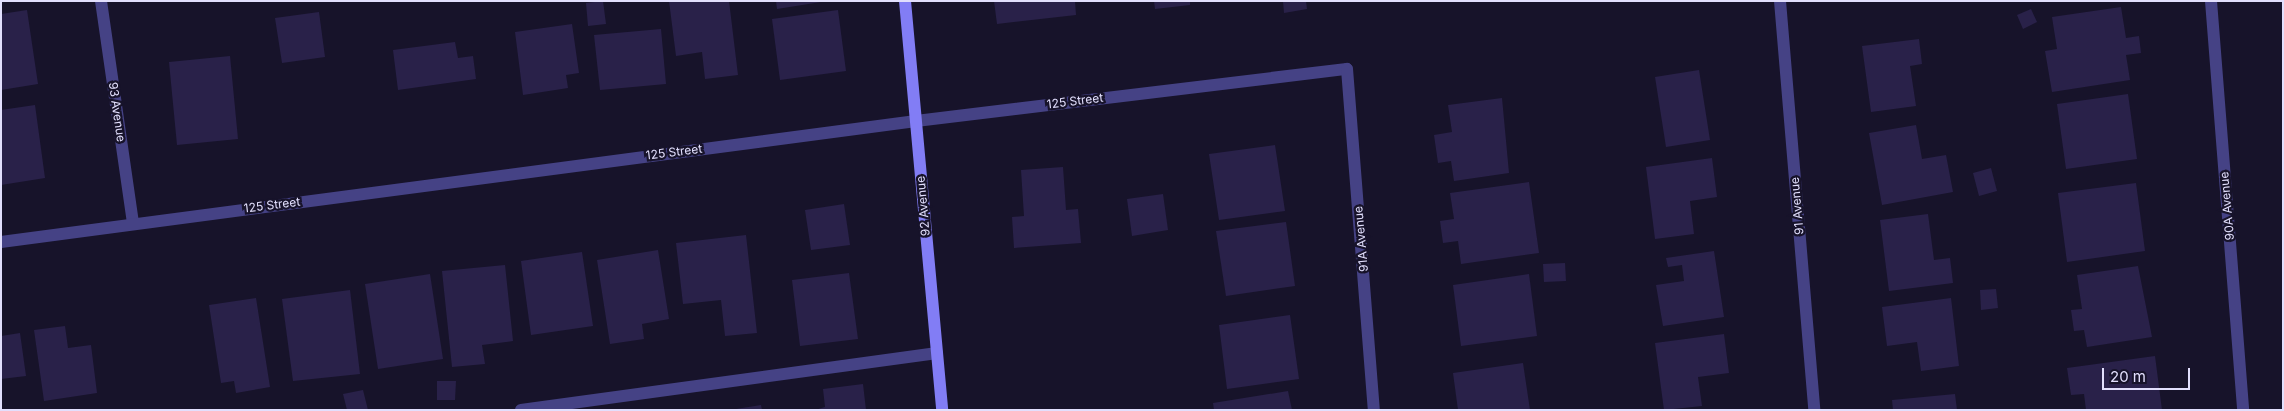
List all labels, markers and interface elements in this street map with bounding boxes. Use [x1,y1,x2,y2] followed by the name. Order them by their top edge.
[106,81,128,143] street label: 93 Avenue
[1046,90,1104,112] street label: 125 Street
[645,141,703,163] street label: 125 Street
[2217,171,2237,241] street label: 90A Avenue
[913,175,933,237] street label: 92 Avenue
[1787,177,1807,235] street label: 91 Avenue
[243,194,301,216] street label: 125 Street
[1351,205,1371,273] street label: 91A Avenue
[2104,358,2192,390] scale bar
[2110,367,2146,386] text: 20 m

